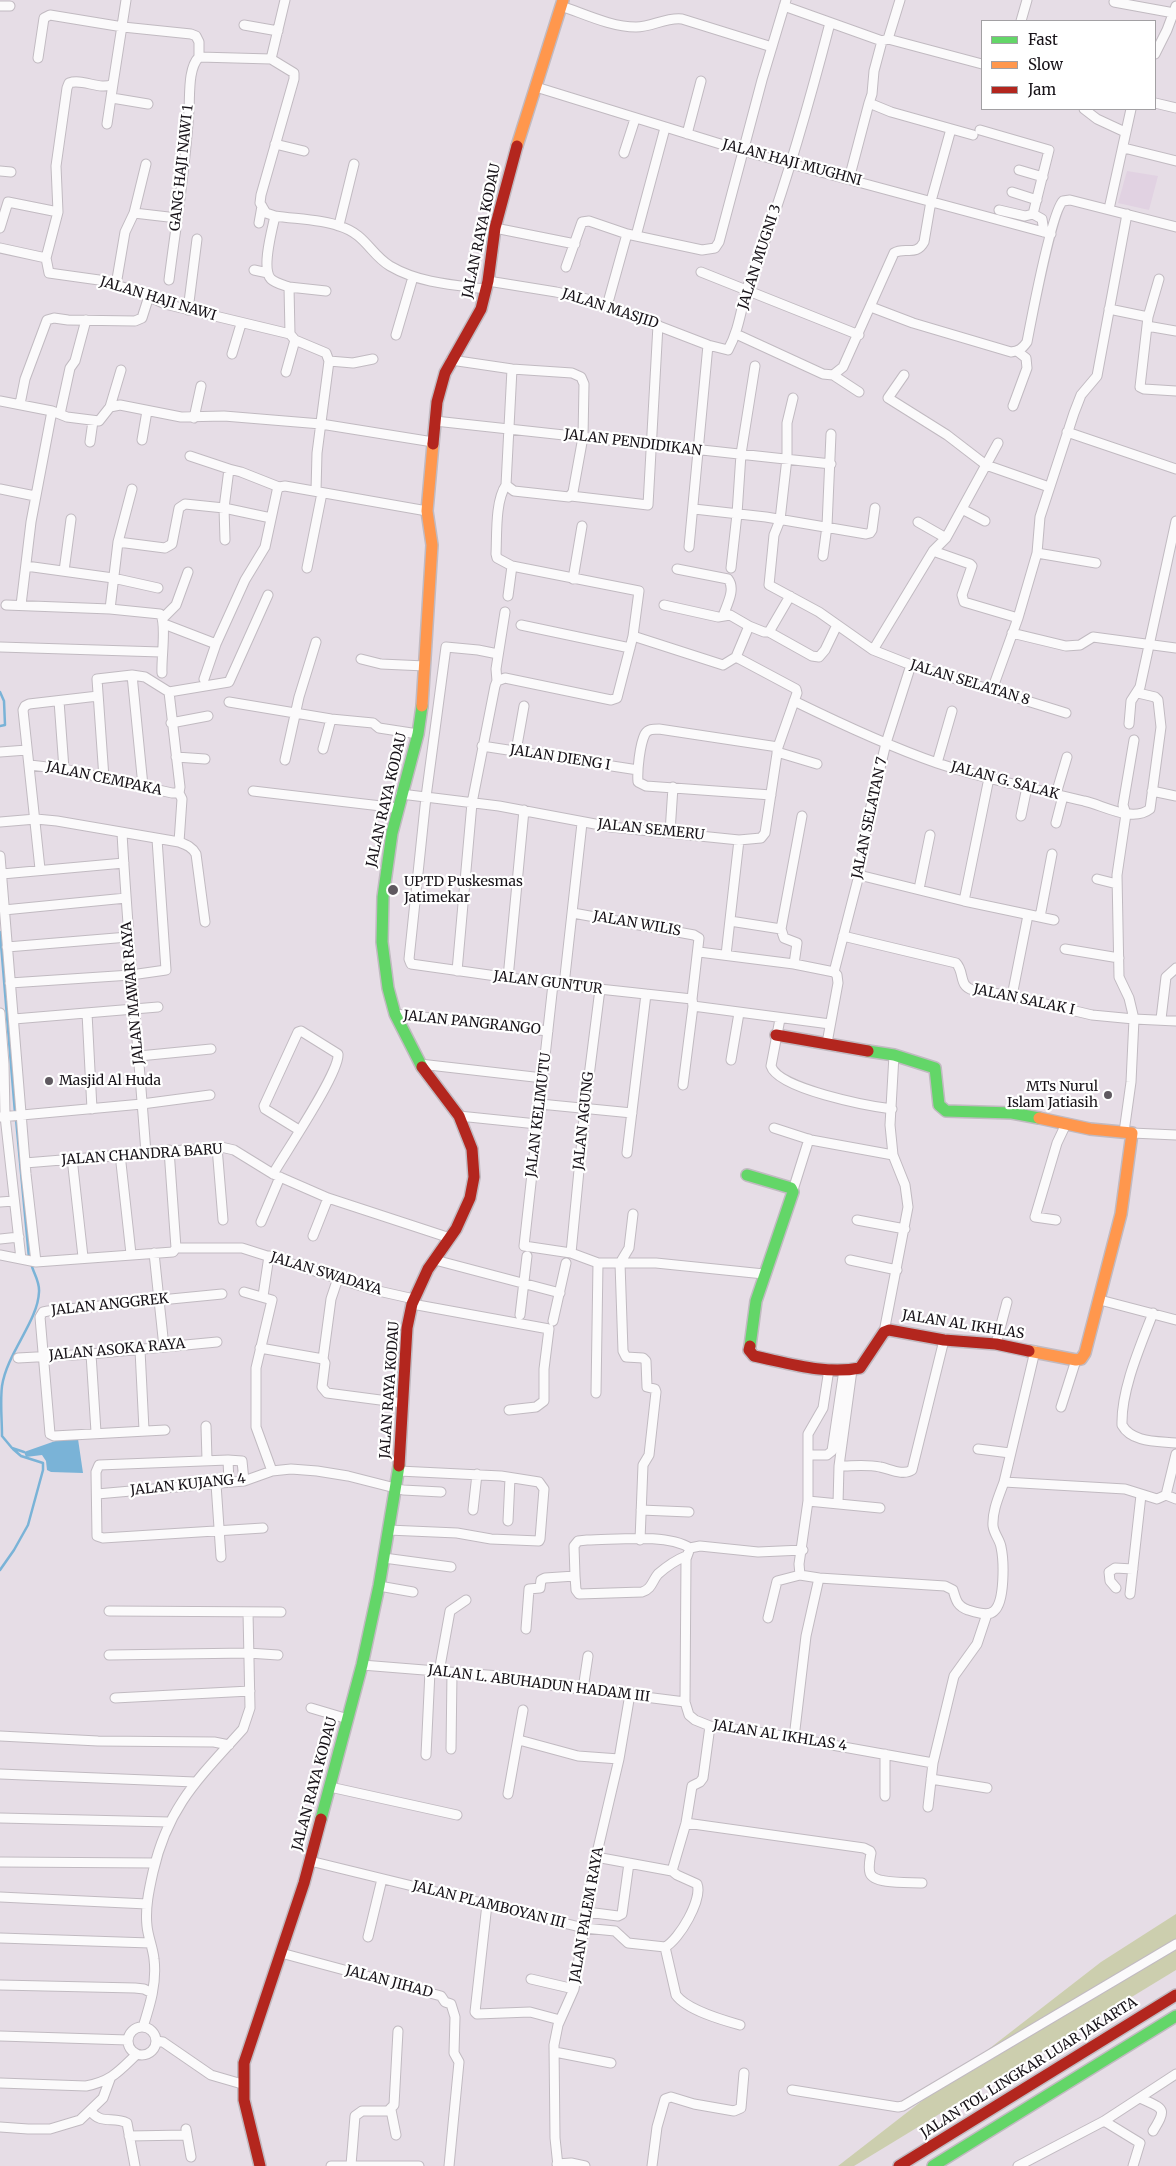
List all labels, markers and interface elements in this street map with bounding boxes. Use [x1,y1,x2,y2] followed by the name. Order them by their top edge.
[981,20,1156,110] legend
[1028,30,1058,49] text: Fast
[1028,55,1063,74] text: Slow
[1028,80,1056,99] text: Jam
[167,104,197,232] street label: GANG HAJI NAWI 1
[720,136,864,190] street label: JALAN HAJI MUGHNI
[459,162,505,300] street label: JALAN RAYA KODAU
[735,202,785,312] street label: JALAN MUGNI 3
[98,273,218,325] street label: JALAN HAJI NAWI
[560,285,660,333] street label: JALAN MASJID
[563,426,703,460] street label: JALAN PENDIDIKAN
[908,657,1032,709] street label: JALAN SELATAN 8
[363,731,411,869] street label: JALAN RAYA KODAU
[508,742,612,774] street label: JALAN DIENG I
[849,756,891,880] street label: JALAN SELATAN 7
[949,758,1061,804] street label: JALAN G. SALAK
[44,759,164,799] street label: JALAN CEMPAKA
[597,816,705,844] street label: JALAN SEMERU
[404,874,523,906] place label: UPTD Puskesmas Jatimekar
[386,883,400,897] marker: UPTD Puskesmas Jatimekar
[592,908,682,940] street label: JALAN WILIS
[118,921,148,1065] street label: JALAN MAWAR RAYA
[493,968,603,998] street label: JALAN GUNTUR
[972,981,1076,1019] street label: JALAN SALAK I
[402,1007,542,1039] street label: JALAN PANGRANGO
[523,1052,555,1178] street label: JALAN KELIMUTU
[570,1071,598,1171] street label: JALAN AGUNG
[59,1073,161,1089] place label: Masjid Al Huda
[43,1075,55,1087] marker: Masjid Al Huda
[1007,1079,1098,1112] place label: MTs Nurul Islam Jatiasih
[1102,1089,1114,1101] marker: MTs Nurul Islam Jatiasih
[61,1141,223,1169] street label: JALAN CHANDRA BARU
[268,1249,384,1299] street label: JALAN SWADAYA
[51,1290,169,1320] street label: JALAN ANGGREK
[901,1307,1025,1343] street label: JALAN AL IKHLAS
[377,1321,403,1459] street label: JALAN RAYA KODAU
[48,1336,186,1364] street label: JALAN ASOKA RAYA
[130,1471,246,1499] street label: JALAN KUJANG 4
[427,1662,651,1706] street label: JALAN L. ABUHADUN HADAM III
[289,1715,341,1853] street label: JALAN RAYA KODAU
[712,1717,848,1755] street label: JALAN AL IKHLAS 4
[567,1846,607,1984] street label: JALAN PALEM RAYA
[411,1878,567,1932] street label: JALAN PLAMBOYAN III
[343,1962,435,2002] street label: JALAN JIHAD
[918,1994,1140,2142] street label: JALAN TOL LINGKAR LUAR JAKARTA

